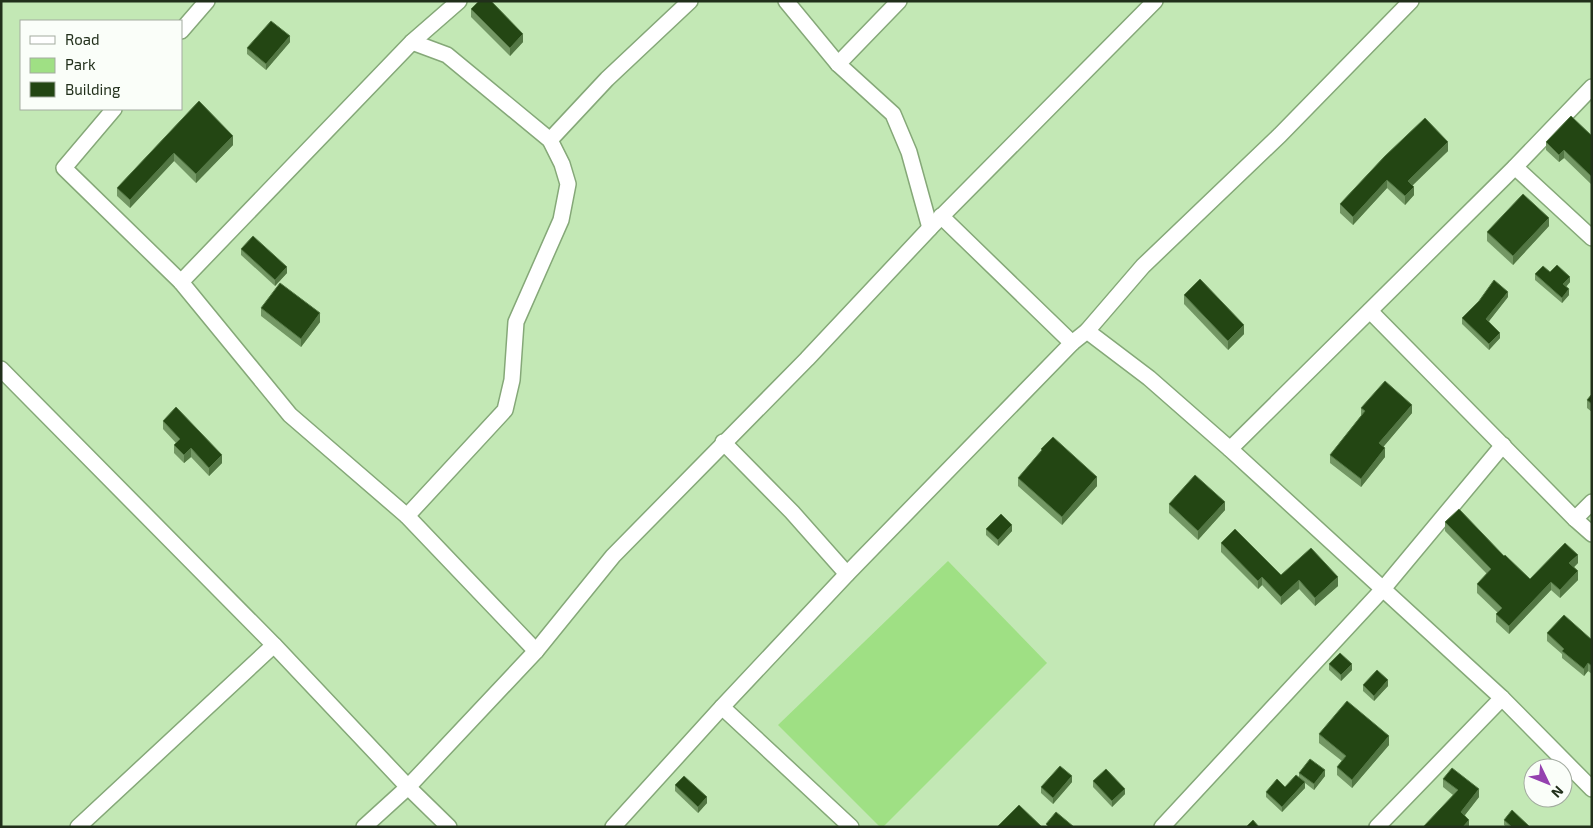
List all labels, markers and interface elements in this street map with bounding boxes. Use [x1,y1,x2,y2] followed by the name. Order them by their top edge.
[20,20,182,110] legend
[65,30,100,48] text: Road
[65,55,96,73] text: Park
[65,80,121,98] text: Building
[1523,758,1573,808] north arrow
[1548,783,1568,802] text: N

